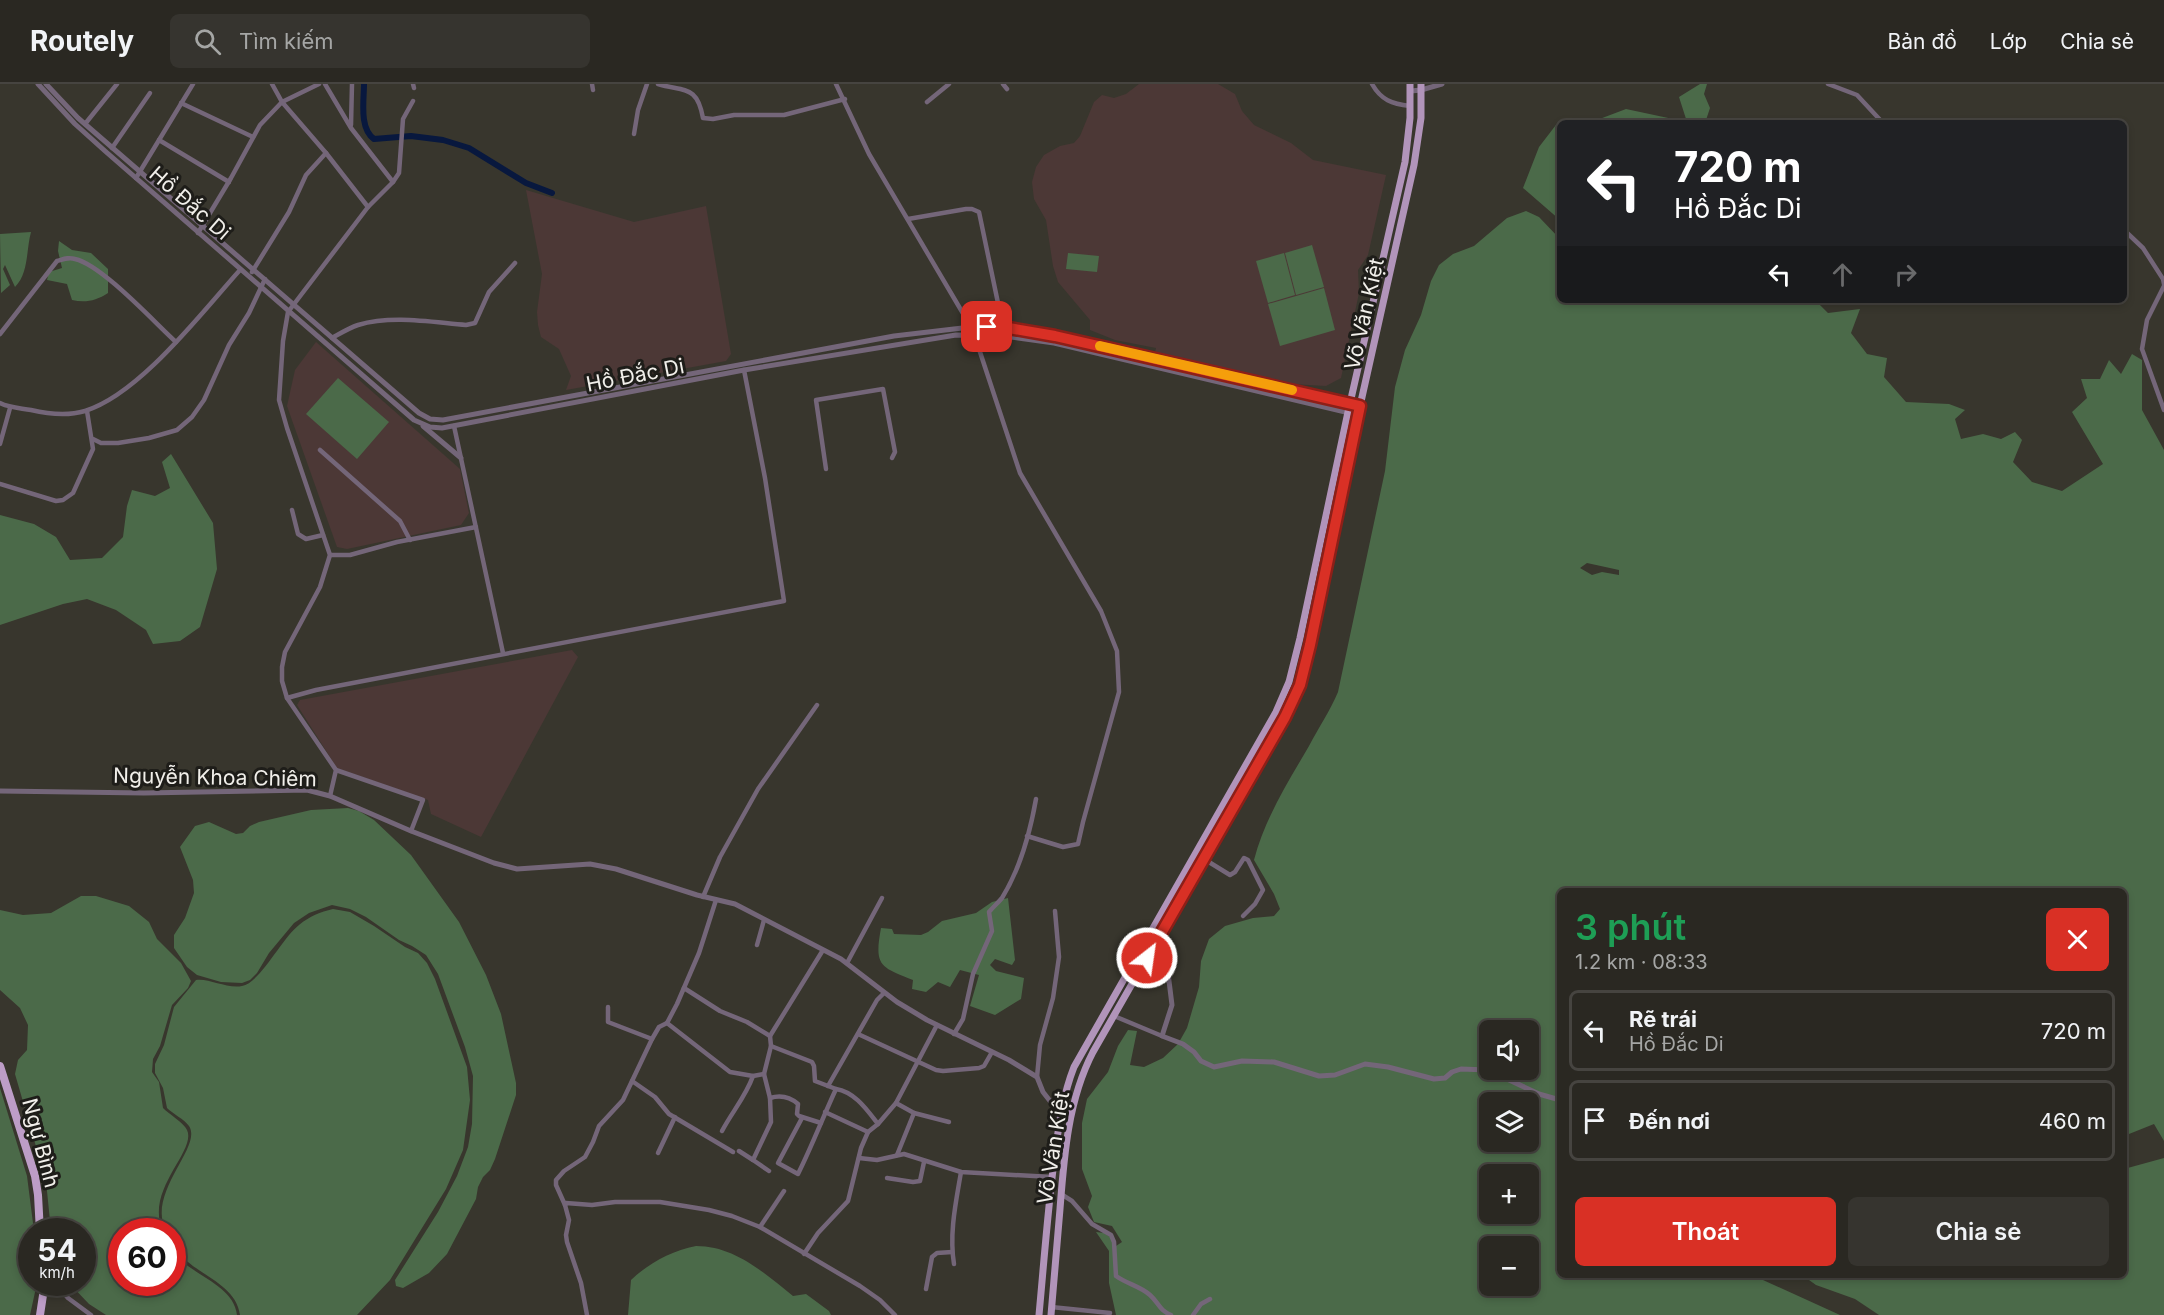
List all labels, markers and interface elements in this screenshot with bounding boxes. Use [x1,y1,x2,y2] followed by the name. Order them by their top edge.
[170,14,590,68] search box
[30,24,134,58] text: Routely
[191,25,224,58] icon: search
[239,28,334,54] text: Tìm kiếm
[1888,29,1957,54] text: Bản đồ
[1990,29,2027,54] text: Lớp
[2060,29,2134,54] text: Chia sẻ
[1674,141,1801,192] text: 720 m
[1575,144,1653,222] icon: left
[144,161,236,245] street label: Hồ Đắc Di
[1674,192,1802,225] text: Hồ Đắc Di
[1339,255,1389,372] street label: Võ Văn Kiệt
[1763,258,1796,291] icon: left
[1826,258,1859,291] icon: ahead
[1889,258,1922,291] icon: right
[961,301,1012,352] pin
[970,310,1003,343] icon: arrive
[584,353,686,397] street label: Hồ Đắc Di
[113,763,317,791] street label: Nguyễn Khoa Chiêm
[1575,905,1686,949] text: 3 phút
[2046,908,2109,971] button: close
[1115,926,1179,990] position arrow
[1575,950,1708,974] text: 1.2 km · 08:33
[1629,1006,1697,1032] text: Rẽ trái
[1578,1014,1611,1047] icon: left
[2041,1018,2106,1044] text: 720 m
[1479,1020,1539,1296] map controls
[1479,1020,1539,1080] button: sound
[1629,1032,1723,1056] text: Hồ Đắc Di
[1032,1090,1074,1206] street label: Võ Văn Kiệt
[1479,1092,1539,1152] button: layers
[17,1096,65,1190] street label: Ngự Bình
[1578,1104,1611,1137] icon: arrive
[1629,1108,1710,1134] text: Đến nơi
[2039,1108,2106,1134] text: 460 m
[1479,1164,1539,1224] button: +
[1575,1197,1836,1266] button: Thoát
[1848,1197,2109,1266] button: Chia sẻ
[108,1218,186,1296] speed limit sign: 60
[37,1232,77,1268] text: 54
[1479,1236,1539,1296] button: −
[39,1263,75,1282] text: km/h

